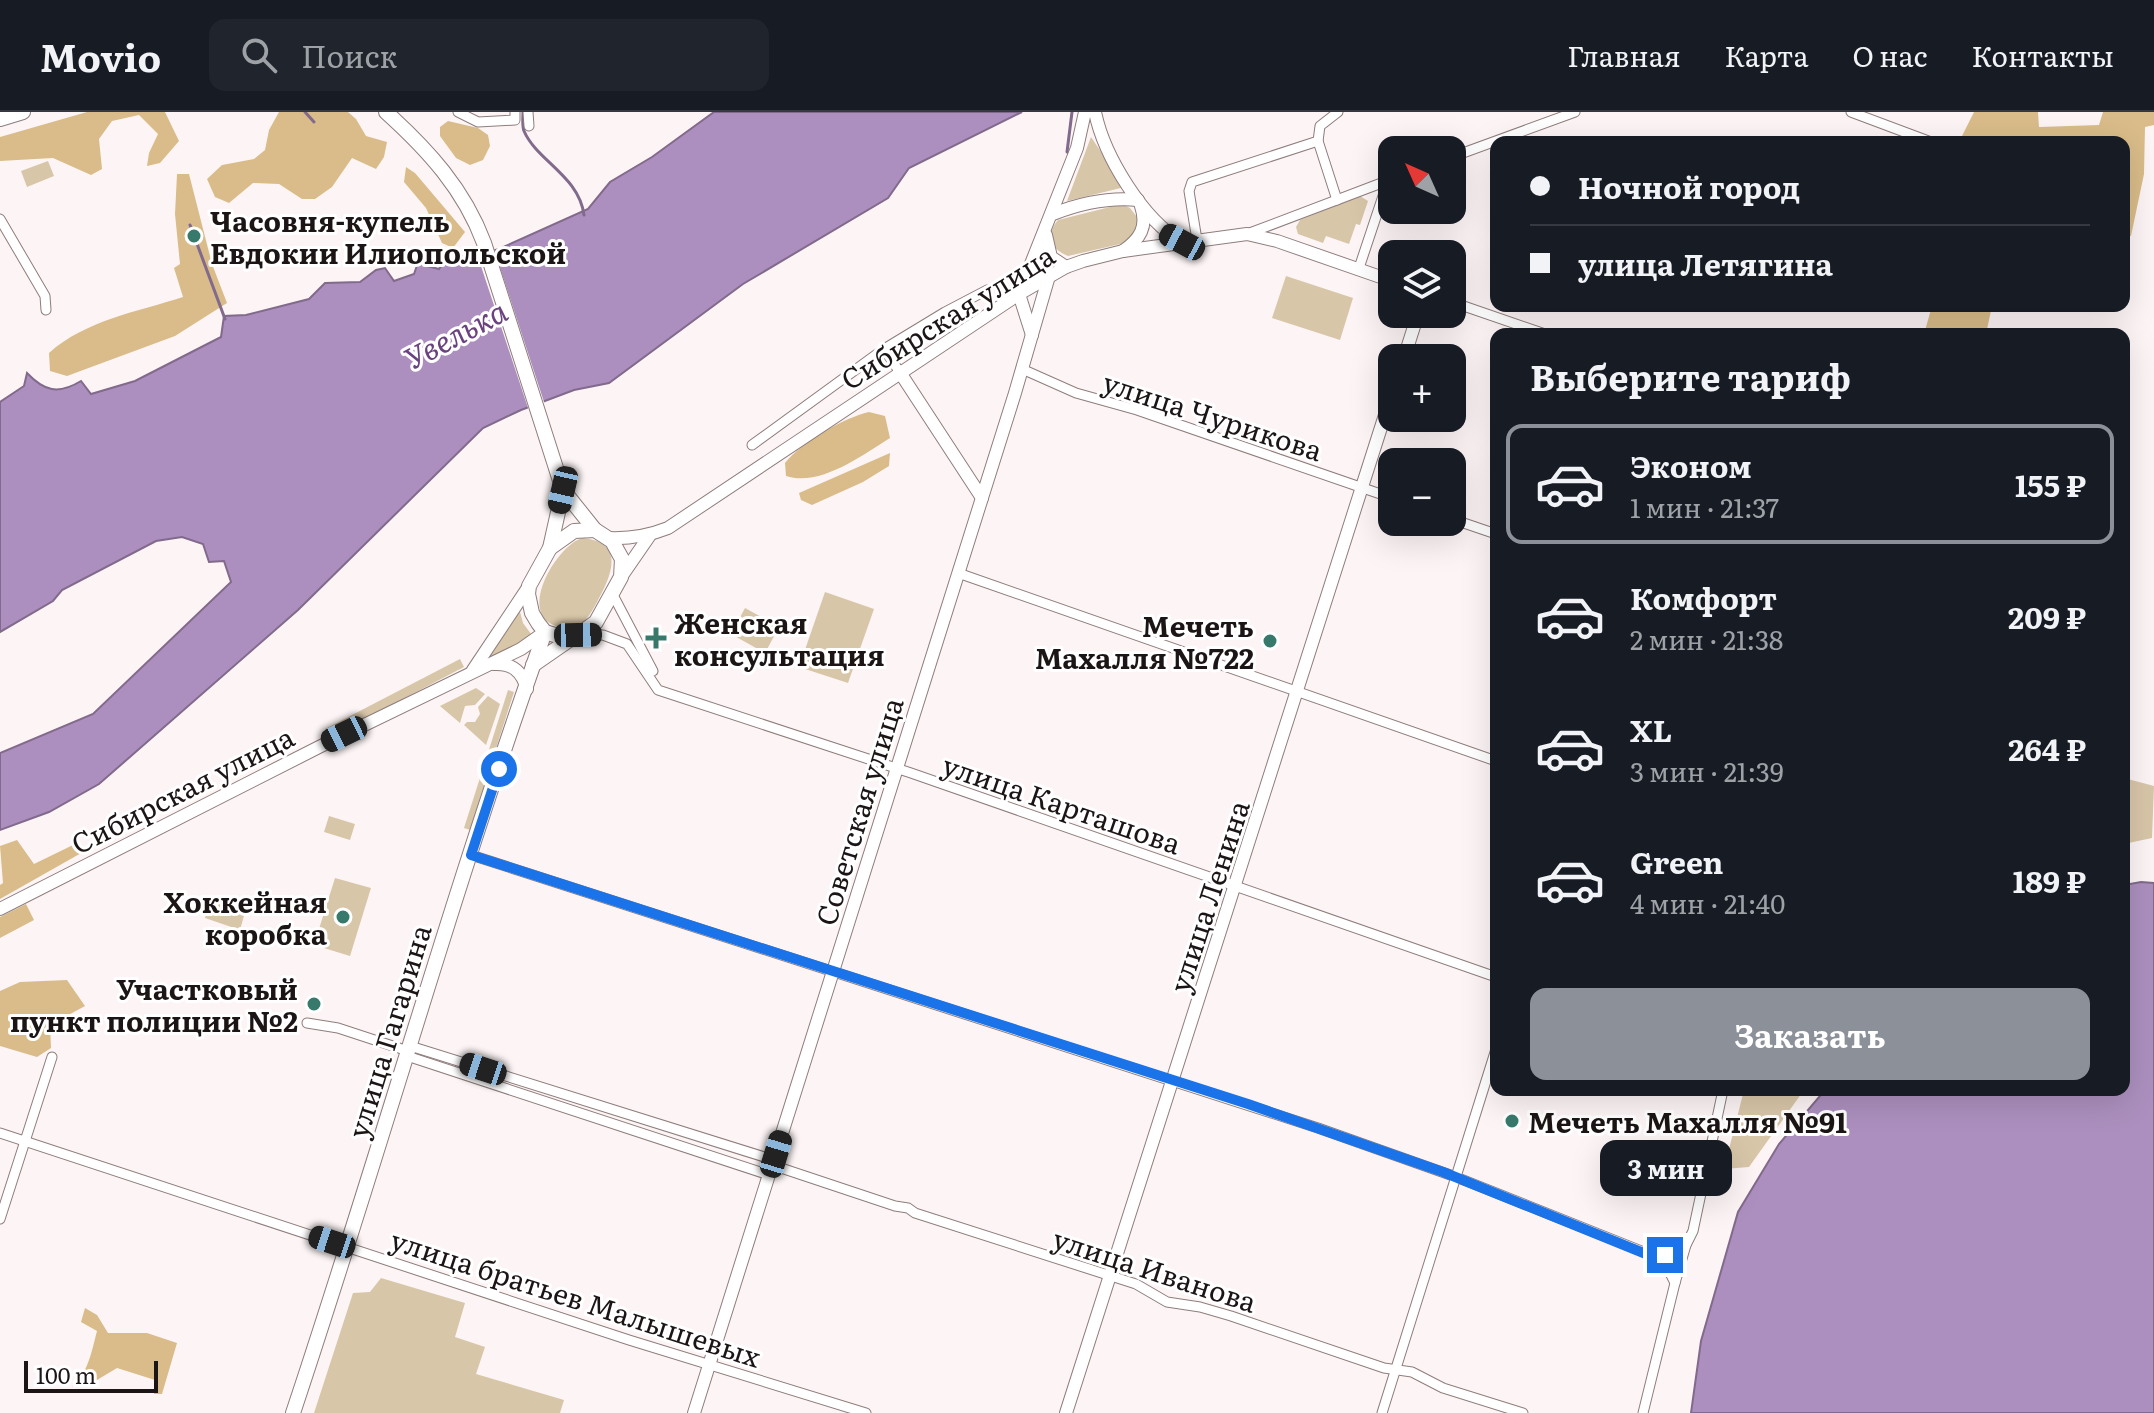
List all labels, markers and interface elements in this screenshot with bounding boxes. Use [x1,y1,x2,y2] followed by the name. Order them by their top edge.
[209,19,769,91] search box
[40,27,161,84] text: Movio
[237,33,281,77] icon: search
[301,33,397,77] text: Поиск
[1567,34,1681,76] text: Главная
[1725,34,1808,76] text: Карта
[1852,34,1928,76] text: О нас
[1972,34,2114,76] text: Контакты
[1378,136,1466,224] north arrow
[1378,136,1466,536] map controls
[1578,164,1800,208] text: Ночной город
[210,199,566,273] place label: Часовня-купель Евдокии Илиопольской
[1155,220,1209,264] car
[185,227,203,245] marker: Часовня-купель Евдокии Илиопольской
[832,233,1062,399] street label: Сибирская улица
[1378,240,1466,328] button: layers
[1578,241,1833,285] text: улица Летягина
[396,288,514,378] water label: Увелька
[1378,344,1466,432] button: +
[1530,349,1851,402] text: Выберите тариф
[1098,360,1328,470] street label: улица Чурикова
[1630,443,1752,487] text: Эконом
[1378,448,1466,536] button: −
[1534,448,1606,520] icon: car
[2015,462,2086,506] text: 155 ₽
[546,464,580,516] car
[1630,487,1779,526] text: 1 мин · 21:37
[1630,575,1777,619] text: Комфорт
[1534,580,1606,652] icon: car
[2008,594,2086,638] text: 209 ₽
[674,601,885,675] place label: Женская консультация
[1035,604,1254,678] place label: Мечеть Махалля №722
[1630,619,1783,658] text: 2 мин · 21:38
[554,623,602,647] car
[645,627,667,649] marker: Женская консультация
[1261,632,1279,650] marker: Мечеть Махалля №722
[803,692,913,930] street label: Советская улица
[1630,707,1672,751] text: XL
[1534,712,1606,784] icon: car
[317,713,371,755] car
[63,715,301,863] street label: Сибирская улица
[2008,726,2086,770] text: 264 ₽
[937,742,1187,864] street label: улица Карташова
[481,751,517,787] route start
[1630,751,1784,790] text: 3 мин · 21:39
[1157,795,1259,997] street label: улица Ленина
[1630,839,1723,883] text: Green
[1534,844,1606,916] icon: car
[2013,858,2086,902] text: 189 ₽
[164,880,328,954] place label: Хоккейная коробка
[1630,883,1785,922] text: 4 мин · 21:40
[334,908,352,926] marker: Хоккейная коробка
[336,919,440,1143] street label: улица Гагарина
[10,967,298,1041] place label: Участковый пункт полиции №2
[1530,988,2090,1080] button: Заказать
[305,995,323,1013] marker: Участковый пункт полиции №2
[456,1050,510,1088] car
[1528,1100,1847,1142] place label: Мечеть Махалля №91
[1503,1112,1521,1130] marker: Мечеть Махалля №91
[758,1128,794,1180] car
[1599,1139,1731,1195] callout: 3 мин
[1628,1148,1704,1187] text: 3 мин
[1048,1216,1262,1322] street label: улица Иванова
[386,1217,767,1377] street label: улица братьев Малышевых
[305,1223,359,1261] car
[1647,1237,1683,1273] route end
[24,1357,158,1393] scale bar
[36,1358,96,1391] text: 100 m

